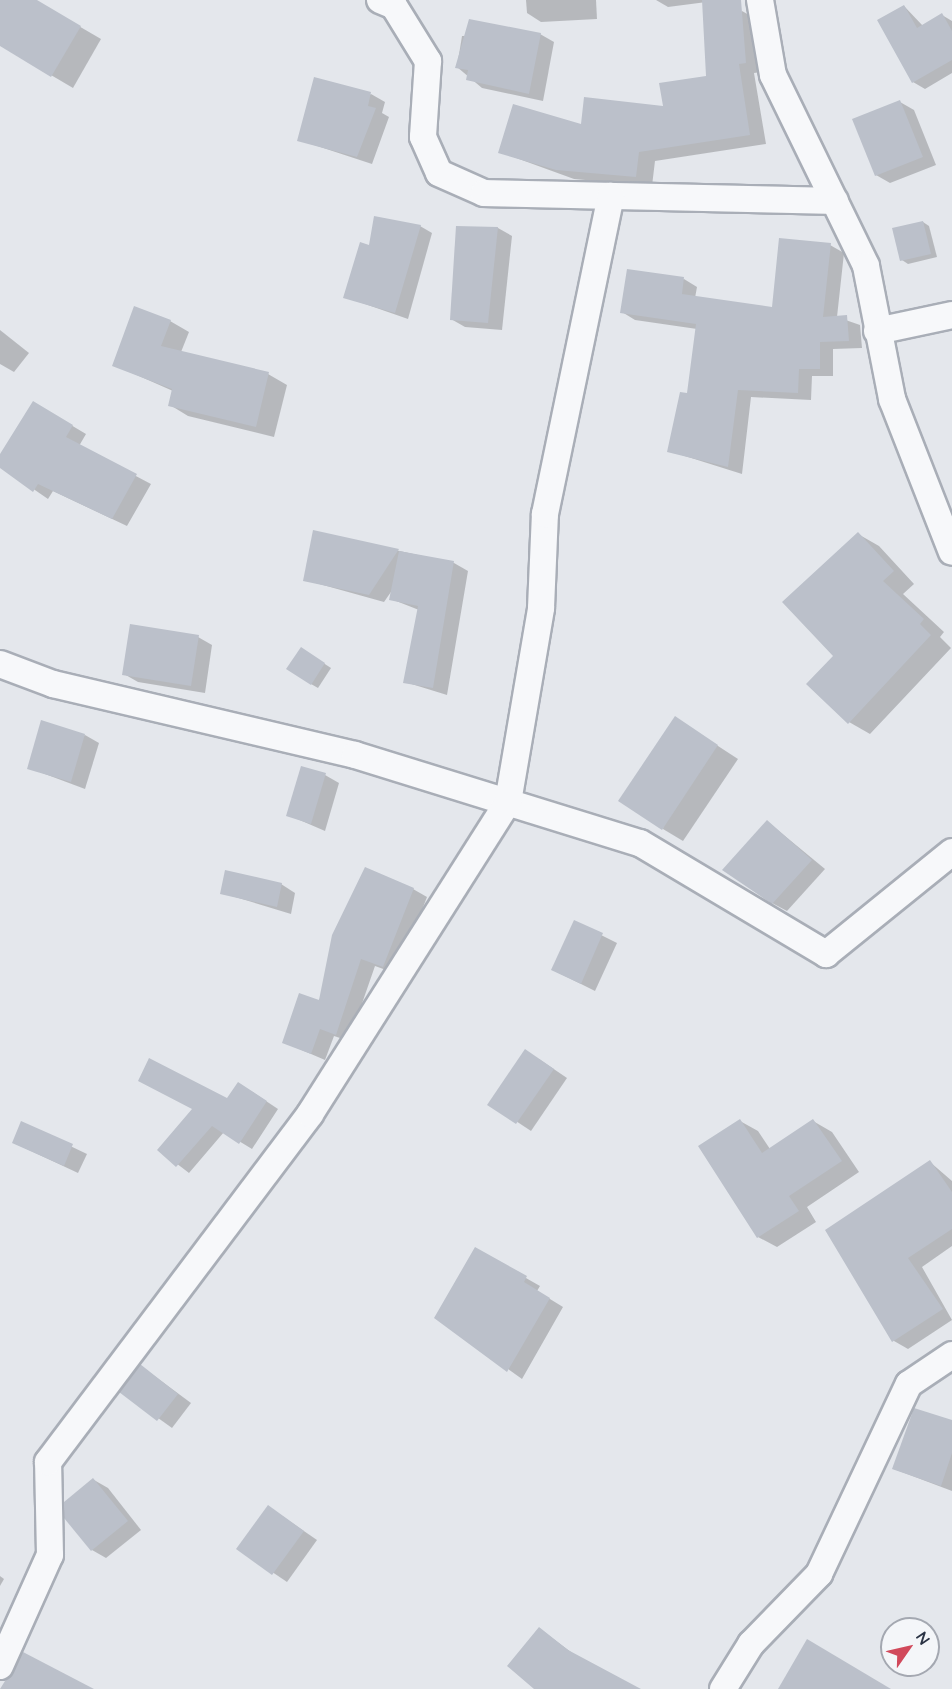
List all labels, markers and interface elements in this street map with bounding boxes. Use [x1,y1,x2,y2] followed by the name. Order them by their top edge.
[880,1617,940,1677] north arrow
[912,1628,935,1649] text: N

